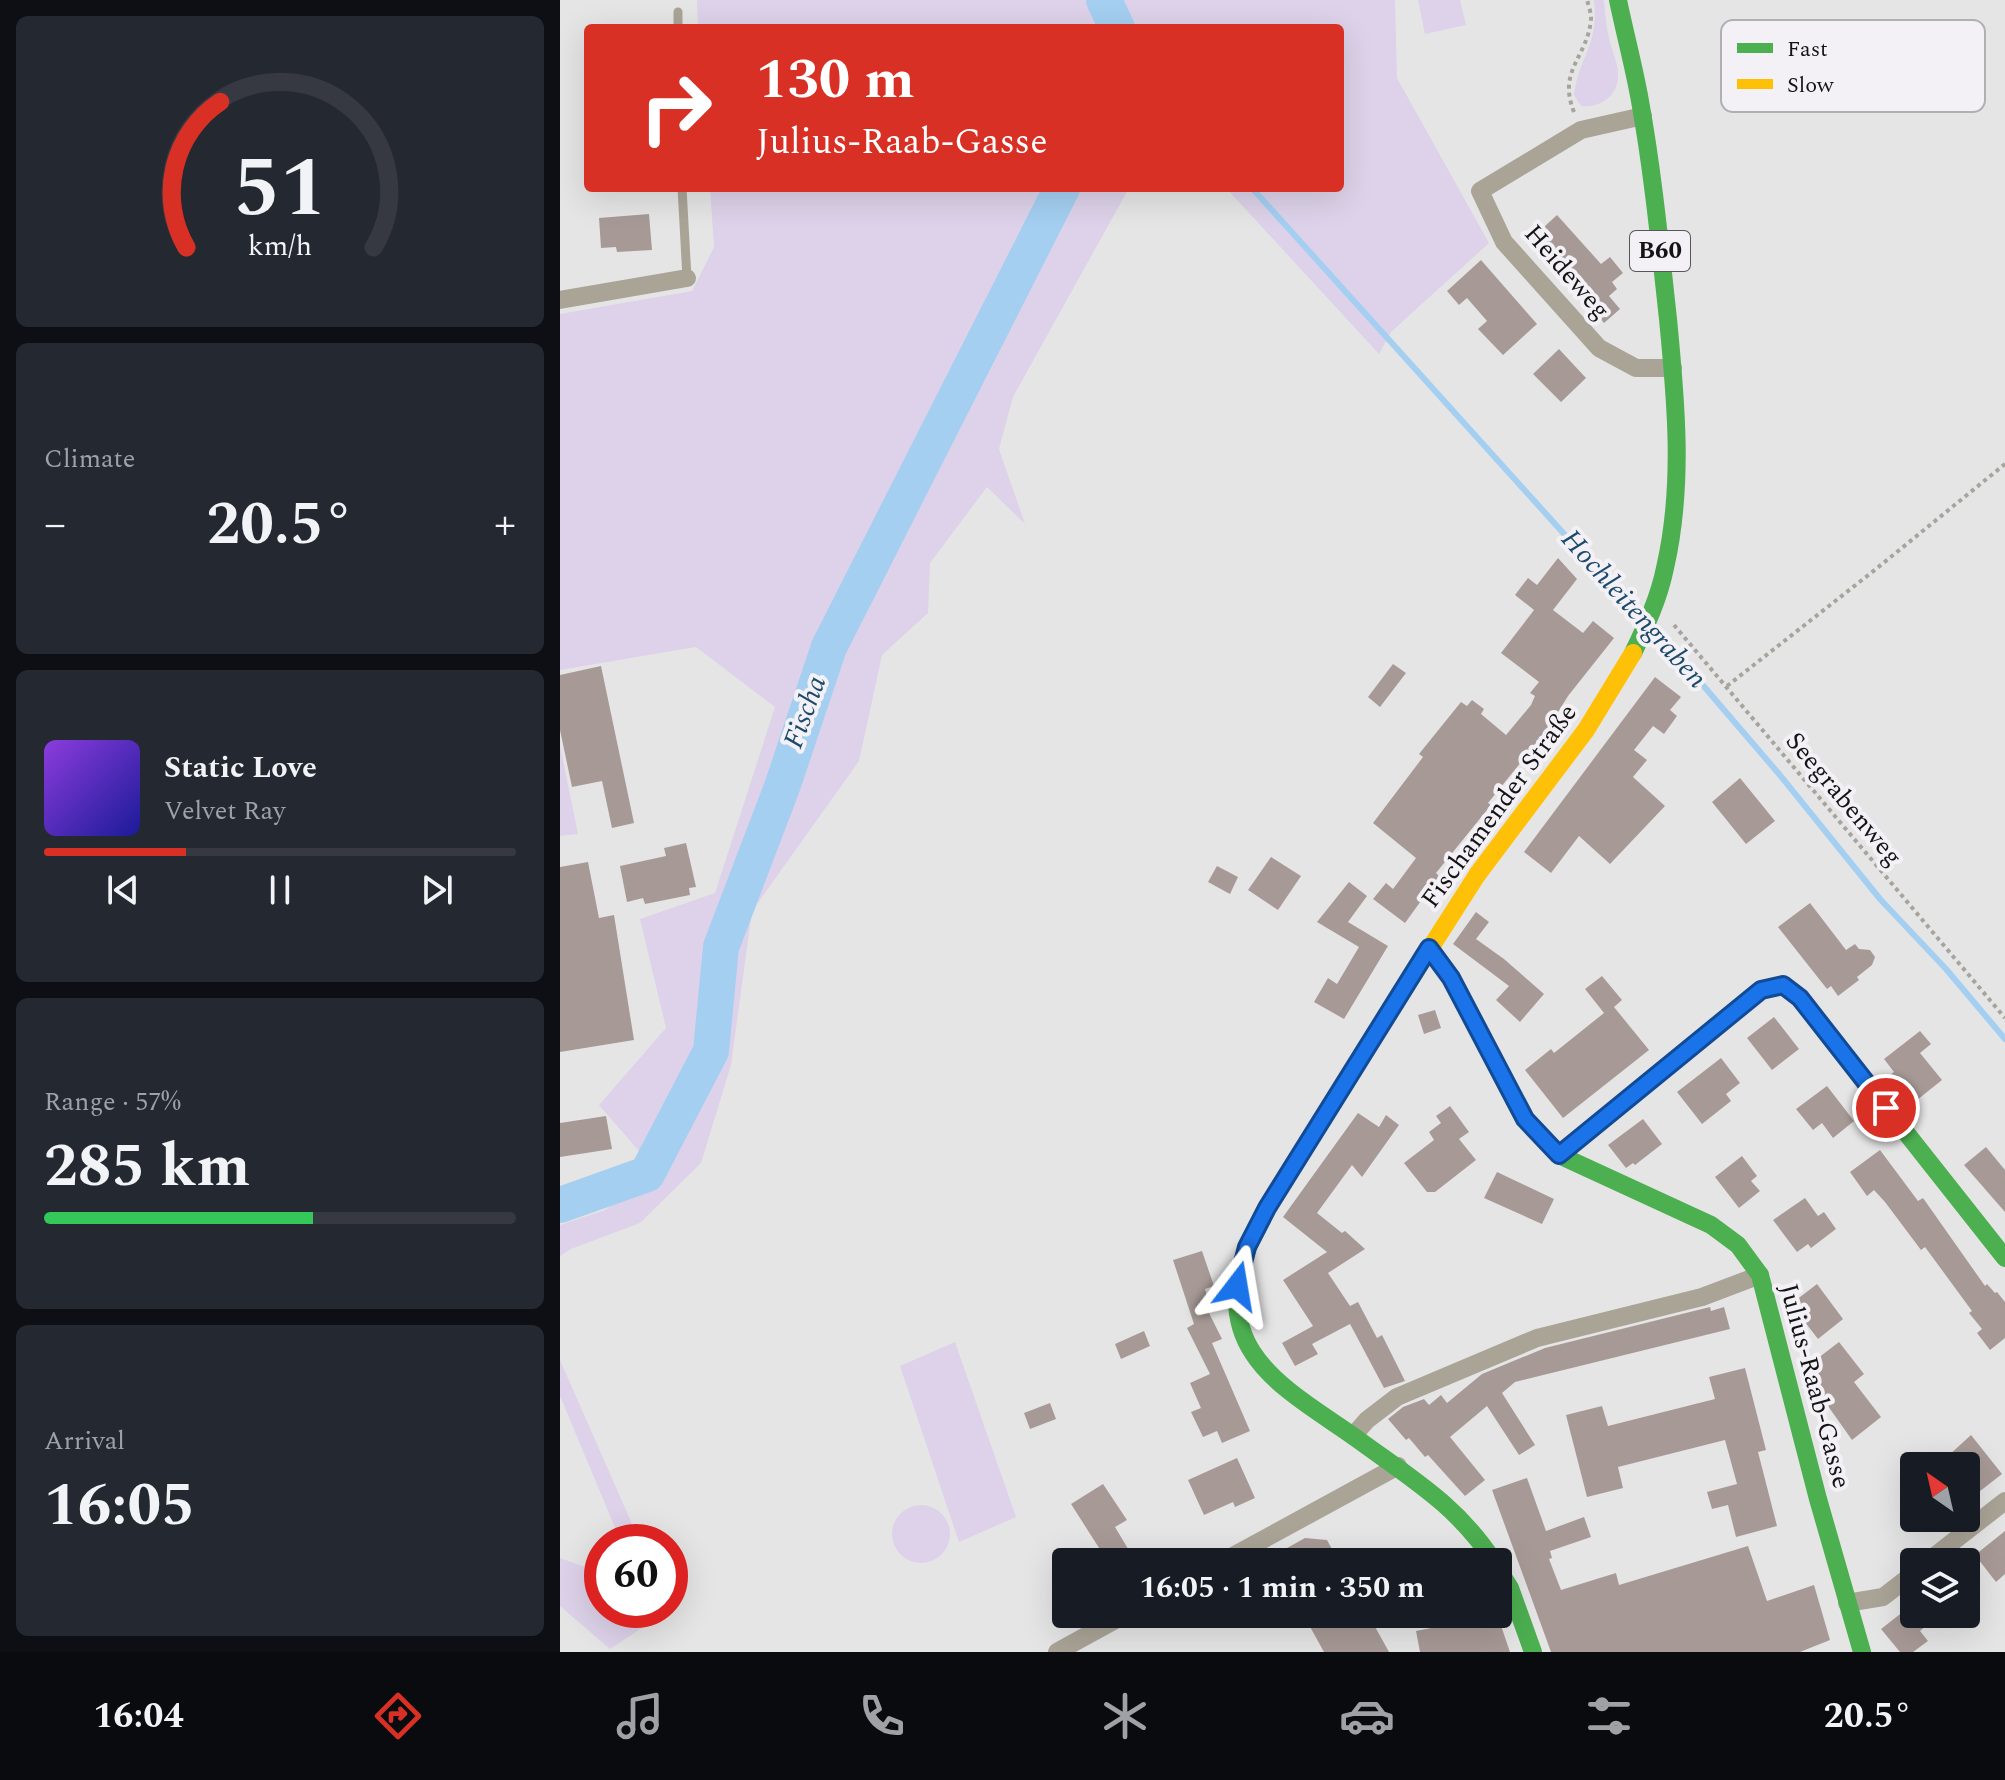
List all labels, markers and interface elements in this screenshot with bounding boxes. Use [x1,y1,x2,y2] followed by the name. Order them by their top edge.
[1721,20,1985,112] legend
[1787,33,1828,66] text: Fast
[756,38,915,123] text: 130 m
[624,56,728,160] icon: right
[1787,69,1835,102] text: Slow
[756,115,1048,170] text: Julius-Raab-Gasse
[233,125,327,252] text: 51
[1514,215,1620,329] street label: Heideweg
[248,225,312,268] text: km/h
[1630,231,1690,271] road number: B60
[44,439,135,479] text: Climate
[206,479,354,571] text: 20.5°
[44,491,66,558] text: −
[494,491,516,558] text: +
[1551,520,1717,698] water label: Hochleitengraben
[772,670,838,754] water label: Fischa
[1411,695,1587,917] street label: Fischamender Straße
[1776,723,1912,875] street label: Seegrabenweg
[164,745,317,791] text: Static Love
[164,791,285,831] text: Velvet Ray
[101,868,145,912] icon: previous
[258,868,302,912] icon: pause
[415,868,459,912] icon: next
[1852,1074,1920,1142] pin
[44,1082,181,1122] text: Range · 57%
[1864,1086,1908,1130] icon: arrive
[44,1121,250,1213] text: 285 km
[1195,1244,1279,1328] position arrow
[1768,1279,1862,1493] street label: Julius-Raab-Gasse
[44,1421,125,1461] text: Arrival
[1900,1452,1980,1532] north arrow
[1900,1452,1980,1628] map controls
[44,1460,195,1552] text: 16:05
[584,1524,688,1628] speed limit sign: 60
[1900,1548,1980,1628] button: layers
[1139,1565,1425,1611] text: 16:05 · 1 min · 350 m
[370,1688,426,1744] icon: directions
[612,1688,668,1744] icon: music
[854,1688,910,1744] icon: phone
[1097,1688,1153,1744] icon: climate
[1339,1688,1395,1744] icon: car
[1581,1688,1637,1744] icon: filters
[93,1689,184,1744] text: 16:04
[1824,1689,1912,1744] text: 20.5°

